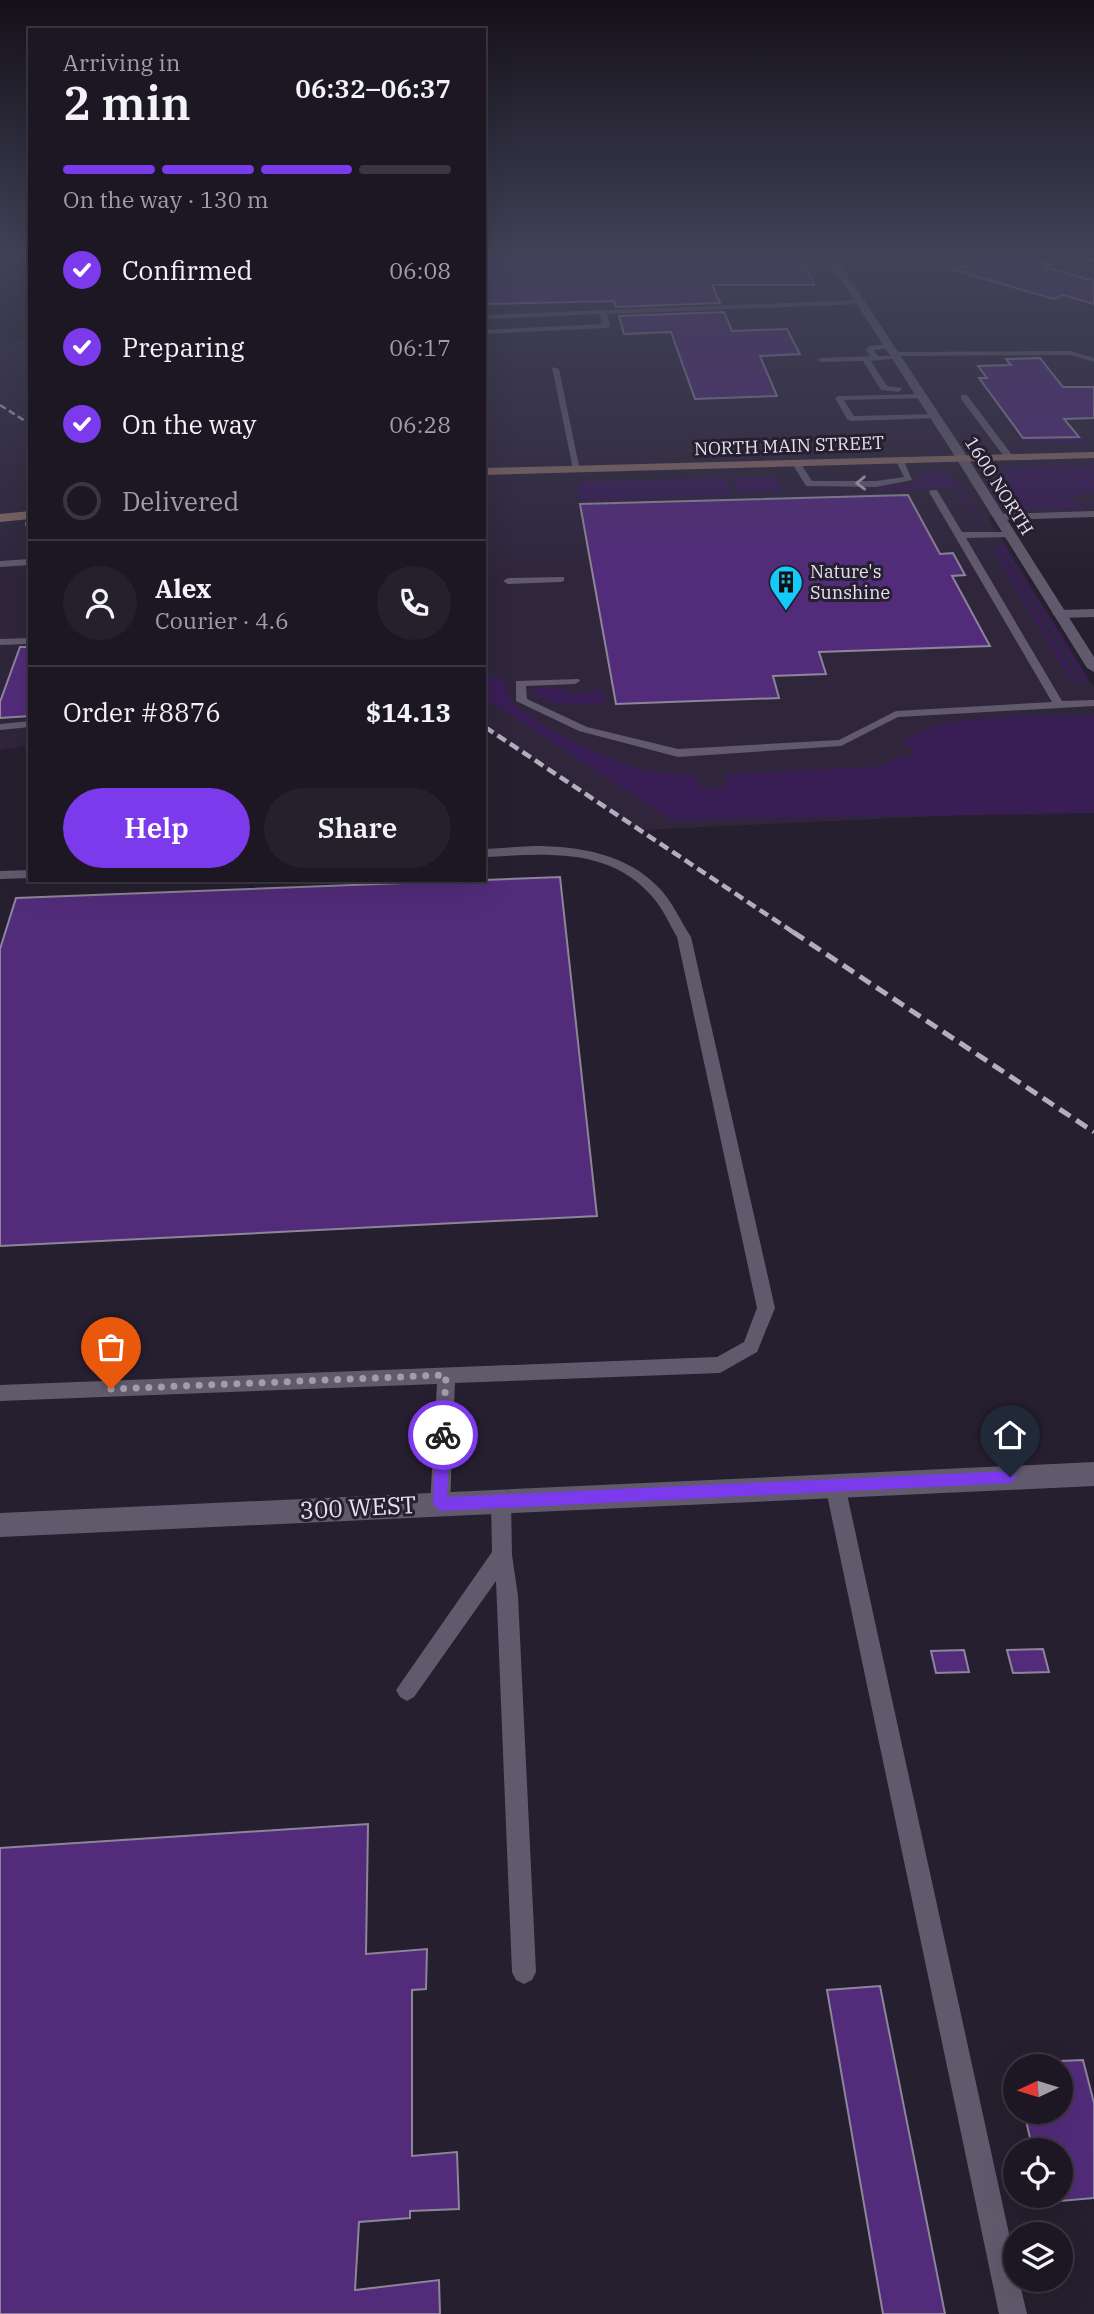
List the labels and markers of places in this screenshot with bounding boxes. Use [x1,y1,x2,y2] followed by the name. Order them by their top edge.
[810,560,890,604] place label: Nature's Sunshine
[767,563,805,612] building icon: Nature's Sunshine
[81,1317,141,1389] pin
[980,1405,1040,1477] pin

